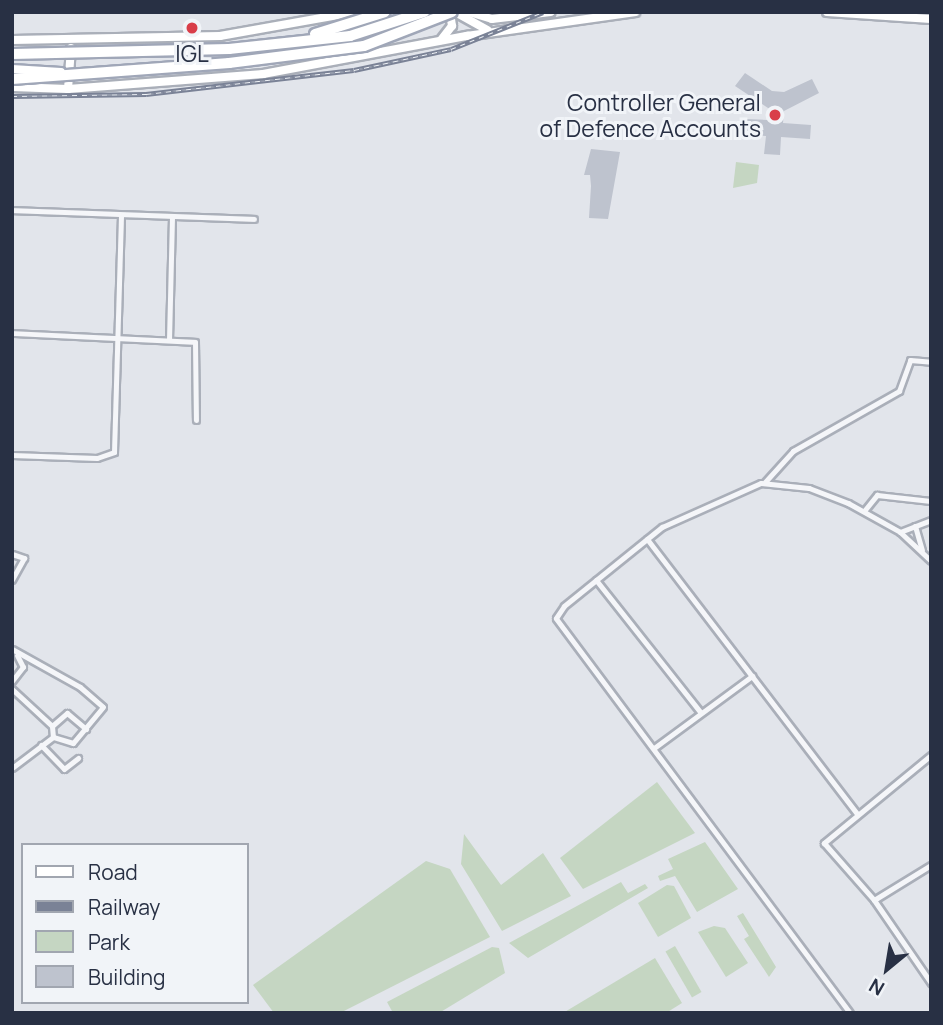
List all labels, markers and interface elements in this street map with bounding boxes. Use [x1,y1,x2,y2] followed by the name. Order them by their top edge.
[184,20,200,36] marker: IGL
[175,39,209,67] place label: IGL
[539,88,761,142] place label: Controller General of Defence Accounts
[767,107,783,123] marker: Controller General of Defence Accounts
[21,843,248,1004] legend
[88,858,138,886] text: Road
[88,893,160,921] text: Railway
[88,928,130,956] text: Park
[852,934,922,1004] north arrow
[88,963,165,991] text: Building
[864,973,889,1002] text: N

